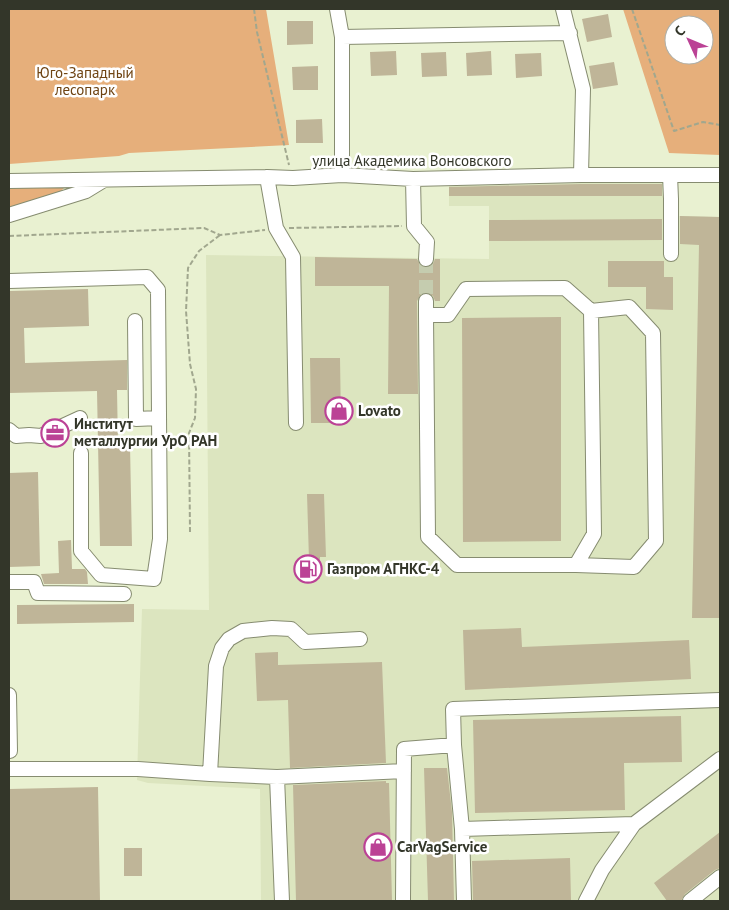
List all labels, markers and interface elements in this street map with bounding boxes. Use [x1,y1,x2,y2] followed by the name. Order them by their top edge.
[664,15,714,65] north arrow
[670,22,689,40] text: С
[36,63,134,99] park label: Юго-Западный лесопарк
[312,151,512,170] street label: улица Академика Вонсовского
[324,396,354,426] shop icon: Lovato
[358,401,401,420] place label: Lovato
[74,414,217,450] place label: Институт металлургии УрО РАН
[40,418,70,448] office icon: Институт металлургии УрО РАН
[293,554,323,584] fuel station icon: Газпром АГНКС-4
[327,559,440,578] place label: Газпром АГНКС-4
[363,832,393,862] shop icon: CarVagService
[397,837,488,856] place label: CarVagService

